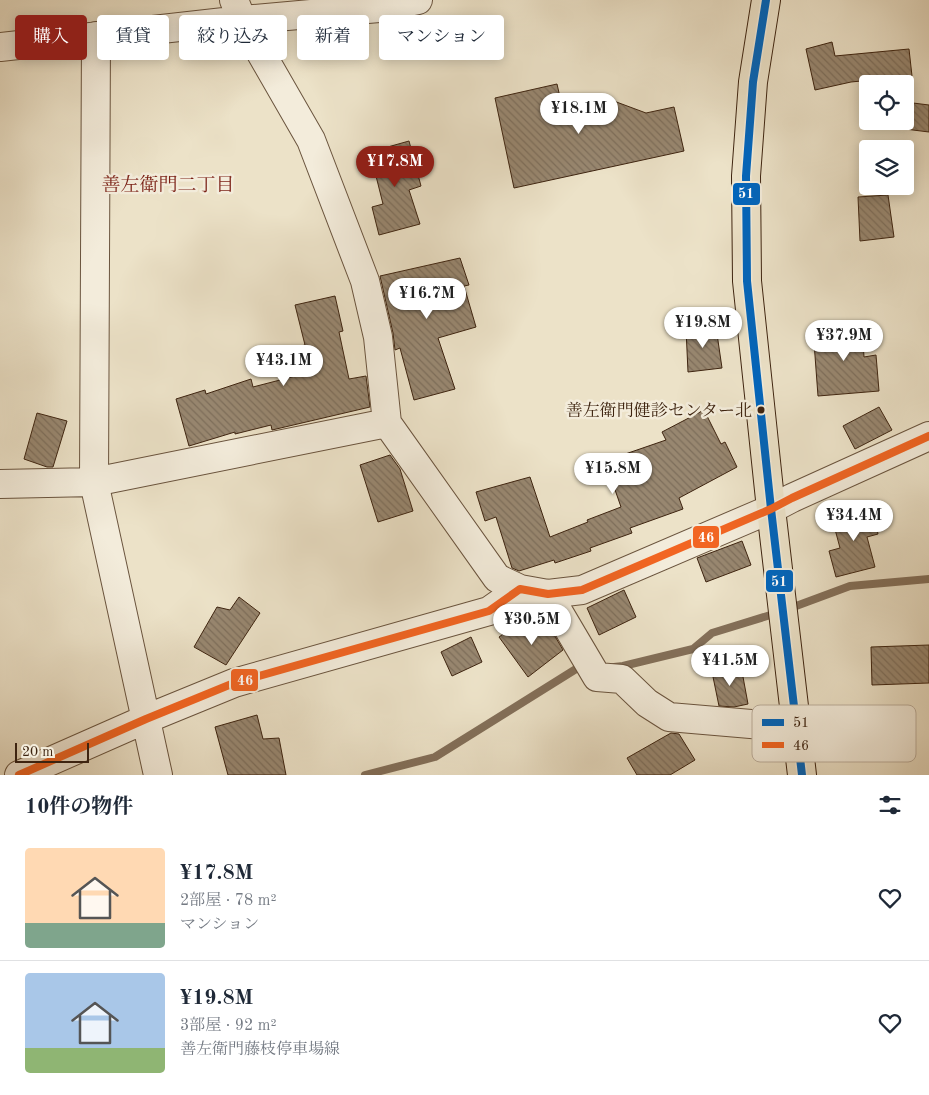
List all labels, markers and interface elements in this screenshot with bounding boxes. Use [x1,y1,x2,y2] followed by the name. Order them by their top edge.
[15,15,87,60] chip: 購入
[97,15,169,60] chip: 賃貸
[179,15,287,60] chip: 絞り込み
[297,15,369,60] chip: 新着
[379,15,504,60] chip: マンション
[859,75,914,195] map controls
[859,75,914,130] button: locate
[538,92,620,135] pin: ¥18.1M
[551,101,607,117] text: ¥18.1M
[859,140,914,195] button: layers
[354,146,436,188] pin: ¥17.8M
[367,154,423,170] text: ¥17.8M
[101,174,235,196] district label: 善左衛門二丁目
[732,182,761,206] line badge: 51
[738,187,754,201] text: 51
[386,278,468,320] pin: ¥16.7M
[399,286,455,302] text: ¥16.7M
[662,306,744,349] pin: ¥19.8M
[675,315,731,331] text: ¥19.8M
[803,320,885,362] pin: ¥37.9M
[816,328,872,344] text: ¥37.9M
[243,344,325,387] pin: ¥43.1M
[256,353,312,369] text: ¥43.1M
[566,401,752,420] place label: 善左衛門健診センター北
[756,405,766,415] marker: 善左衛門健診センター北
[572,452,654,495] pin: ¥15.8M
[585,461,641,477] text: ¥15.8M
[813,500,895,542] pin: ¥34.4M
[826,508,882,524] text: ¥34.4M
[692,525,720,549] line badge: 46
[698,531,714,545] text: 46
[765,569,794,593] line badge: 51
[771,575,787,589] text: 51
[491,604,573,646] pin: ¥30.5M
[504,612,560,628] text: ¥30.5M
[689,644,771,687] pin: ¥41.5M
[702,653,758,669] text: ¥41.5M
[230,668,259,692] line badge: 46
[237,674,253,688] text: 46
[752,705,916,762] legend
[793,716,809,730] text: 51
[793,739,809,753] text: 46
[15,740,89,763] scale bar
[22,745,53,759] text: 20 m
[876,791,904,819] icon: filters
[25,797,133,818] text: 10件の物件
[180,863,253,884] text: ¥17.8M
[65,868,125,928] icon: home
[876,884,904,912] icon: heart
[180,893,277,909] text: 2部屋 · 78 m²
[180,917,259,933] text: マンション
[180,988,253,1009] text: ¥19.8M
[65,993,125,1053] icon: home
[876,1009,904,1037] icon: heart
[180,1018,277,1034] text: 3部屋 · 92 m²
[180,1042,340,1058] text: 善左衛門藤枝停車場線

